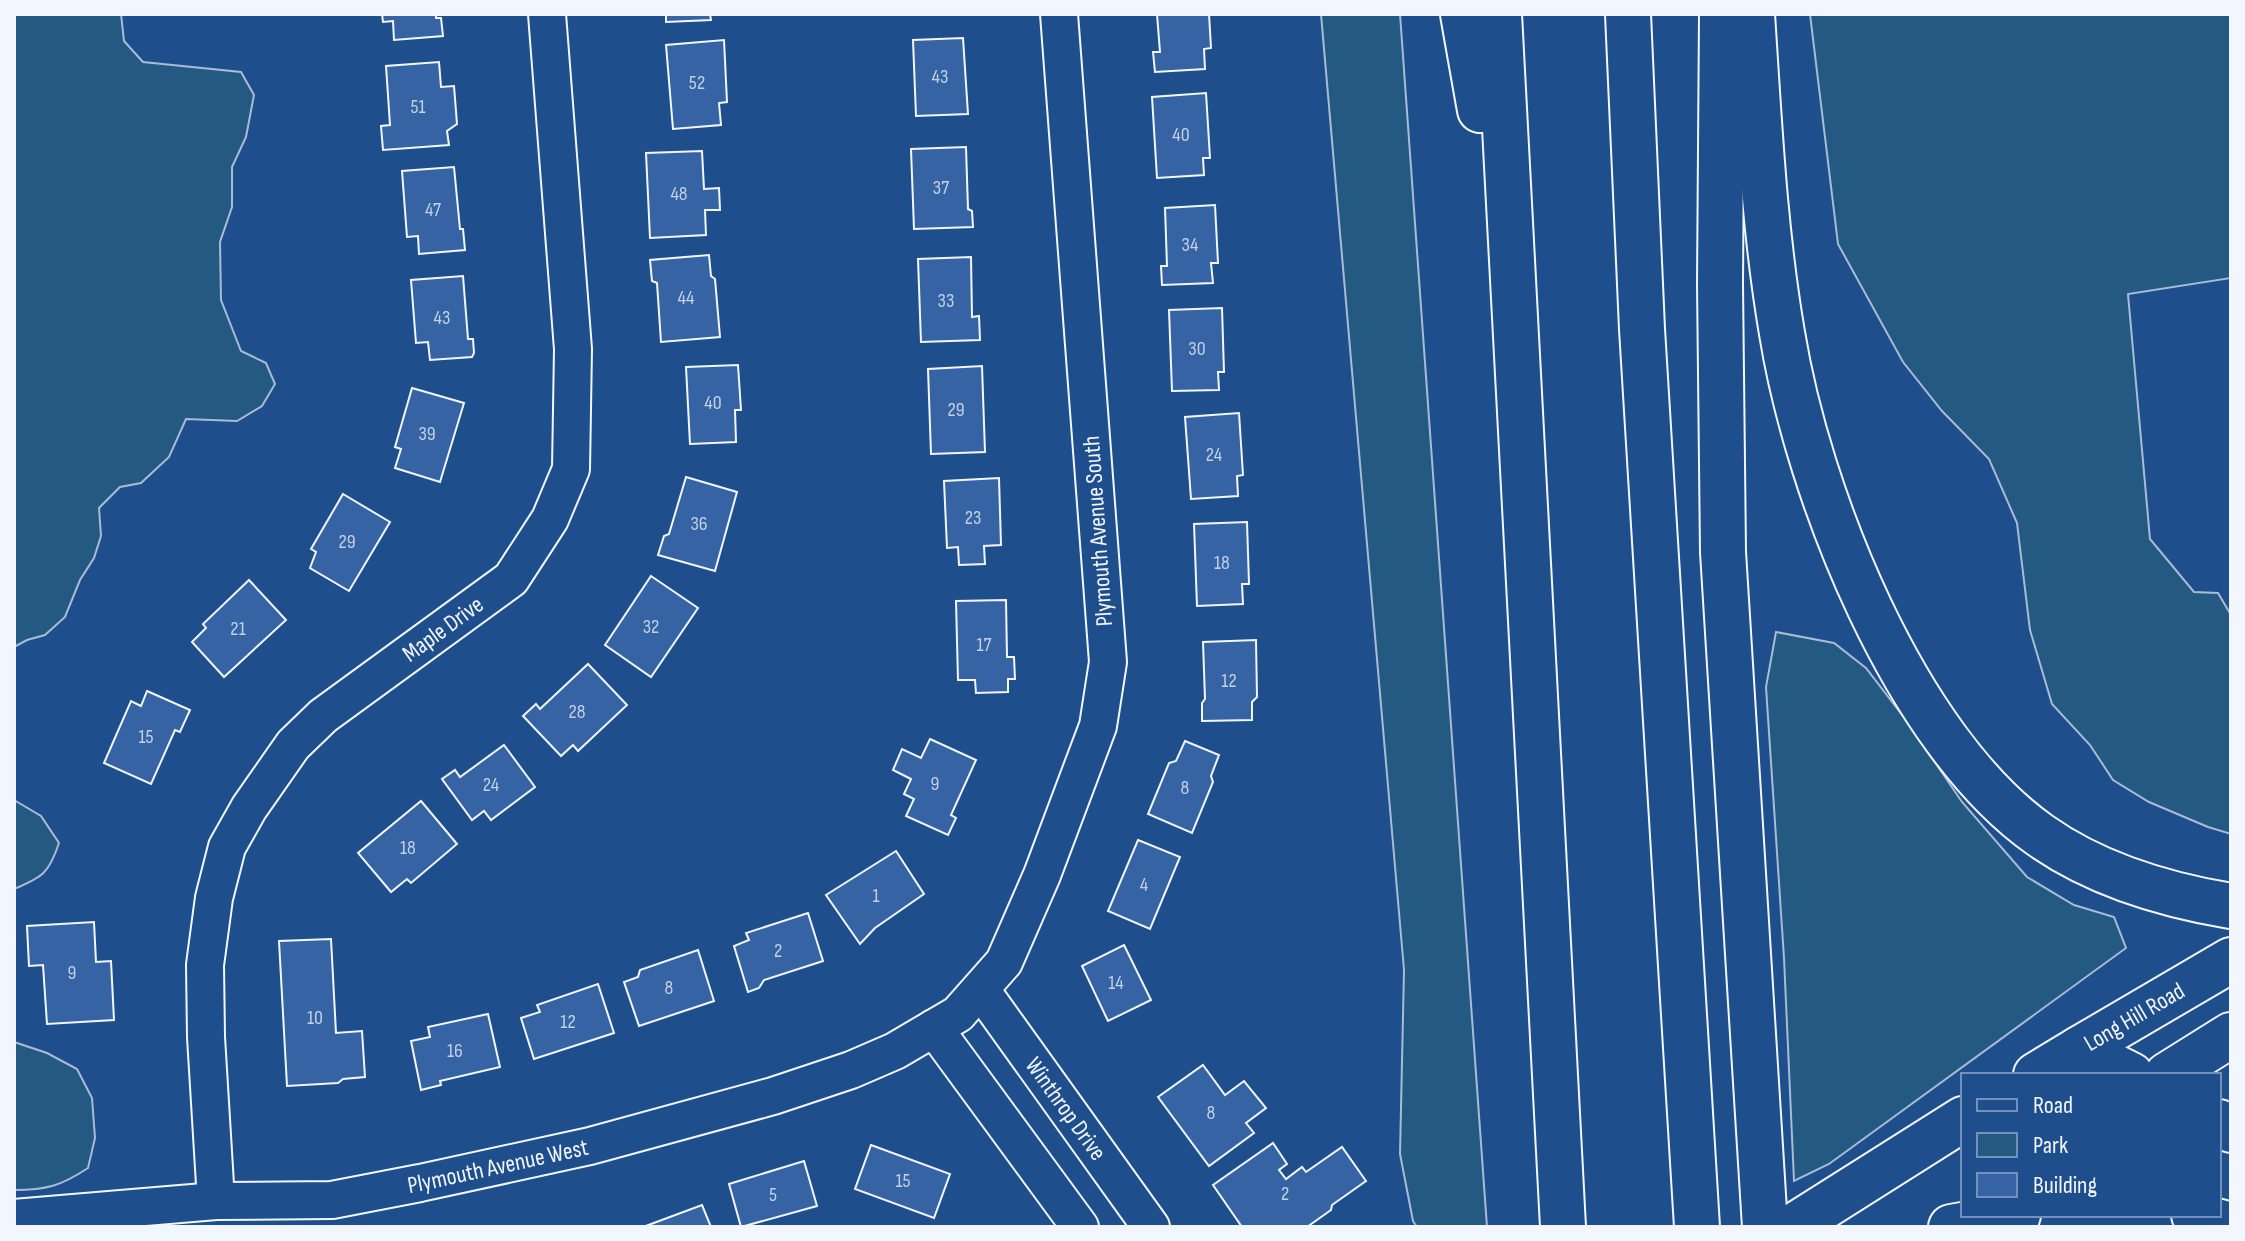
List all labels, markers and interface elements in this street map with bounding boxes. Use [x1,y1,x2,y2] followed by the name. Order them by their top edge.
[932,65,948,89] house number: 43
[689,71,705,95] house number: 52
[410,95,426,119] house number: 51
[1172,123,1190,147] house number: 40
[933,176,949,200] house number: 37
[670,182,688,206] house number: 48
[425,198,441,222] house number: 47
[1182,233,1198,257] house number: 34
[678,286,694,310] house number: 44
[938,289,954,313] house number: 33
[434,306,450,330] house number: 43
[1188,337,1206,361] house number: 30
[704,391,722,415] house number: 40
[947,398,965,422] house number: 29
[418,422,436,446] house number: 39
[1077,435,1119,627] street label: Plymouth Avenue South
[1206,443,1222,467] house number: 24
[965,506,981,530] house number: 23
[690,512,708,536] house number: 36
[338,530,356,554] house number: 29
[1214,551,1230,575] house number: 18
[396,590,489,668] street label: Maple Drive
[643,615,659,639] house number: 32
[230,617,246,641] house number: 21
[977,633,991,657] house number: 17
[1221,669,1237,693] house number: 12
[569,700,586,724] house number: 28
[138,725,154,749] house number: 15
[931,772,939,796] house number: 9
[483,773,499,797] house number: 24
[1181,776,1189,800] house number: 8
[400,836,416,860] house number: 18
[1140,873,1148,897] house number: 4
[873,884,880,908] house number: 1
[774,939,782,963] house number: 2
[68,961,76,985] house number: 9
[1108,971,1124,995] house number: 14
[665,976,673,1000] house number: 8
[2079,976,2190,1057] street label: Long Hill Road
[307,1006,323,1030] house number: 10
[560,1010,576,1034] house number: 12
[447,1039,463,1063] house number: 16
[1019,1051,1113,1166] street label: Winthrop Drive
[1961,1073,2221,1217] legend
[2033,1091,2073,1120] text: Road
[1207,1101,1215,1125] house number: 8
[2033,1131,2068,1160] text: Park
[405,1132,591,1200] street label: Plymouth Avenue West
[895,1169,911,1193] house number: 15
[2033,1171,2097,1200] text: Building
[1281,1182,1289,1206] house number: 2
[769,1183,777,1207] house number: 5

